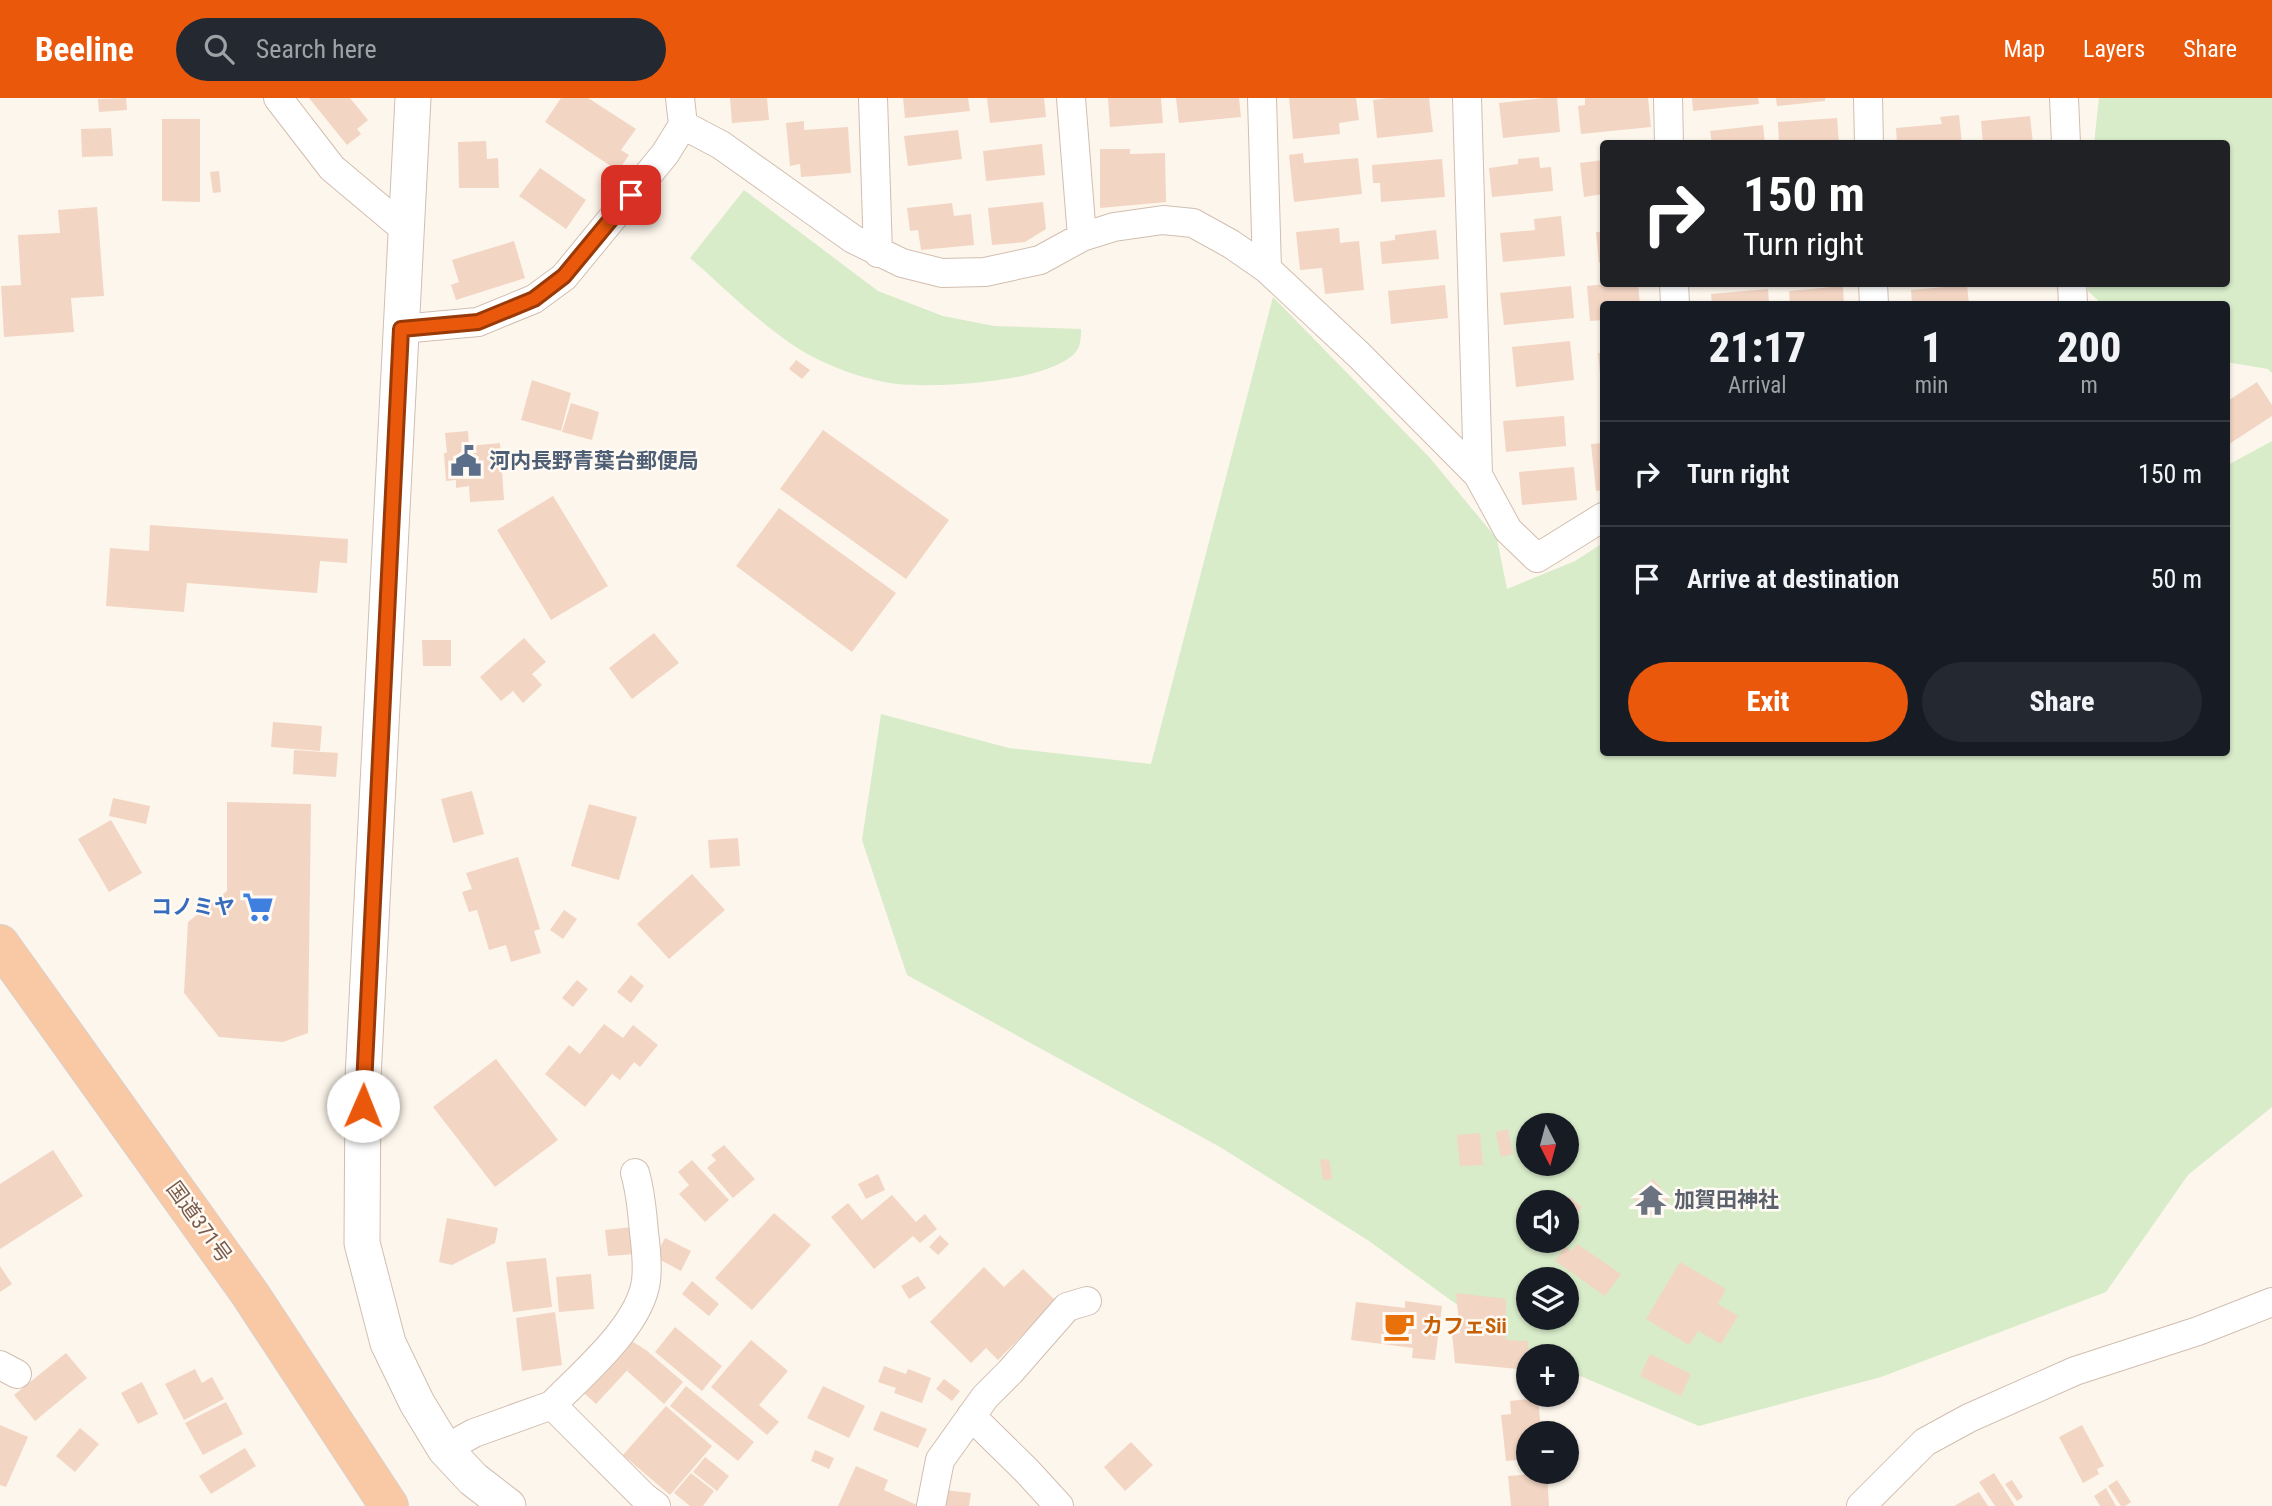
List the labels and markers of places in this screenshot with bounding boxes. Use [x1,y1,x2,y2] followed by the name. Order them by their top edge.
[601,165,661,225] pin
[449,444,483,478] public building icon: 河内長野青葉台郵便局
[489,449,699,473] place label: 河内長野青葉台郵便局
[241,890,275,924] supermarket icon: コノミヤ
[151,895,235,919] place label: コノミヤ
[1634,1183,1668,1217] temple icon: 加賀田神社
[1674,1188,1779,1212] place label: 加賀田神社
[1382,1309,1416,1343] cafe icon: カフェSii
[1422,1314,1507,1338] place label: カフェSii

